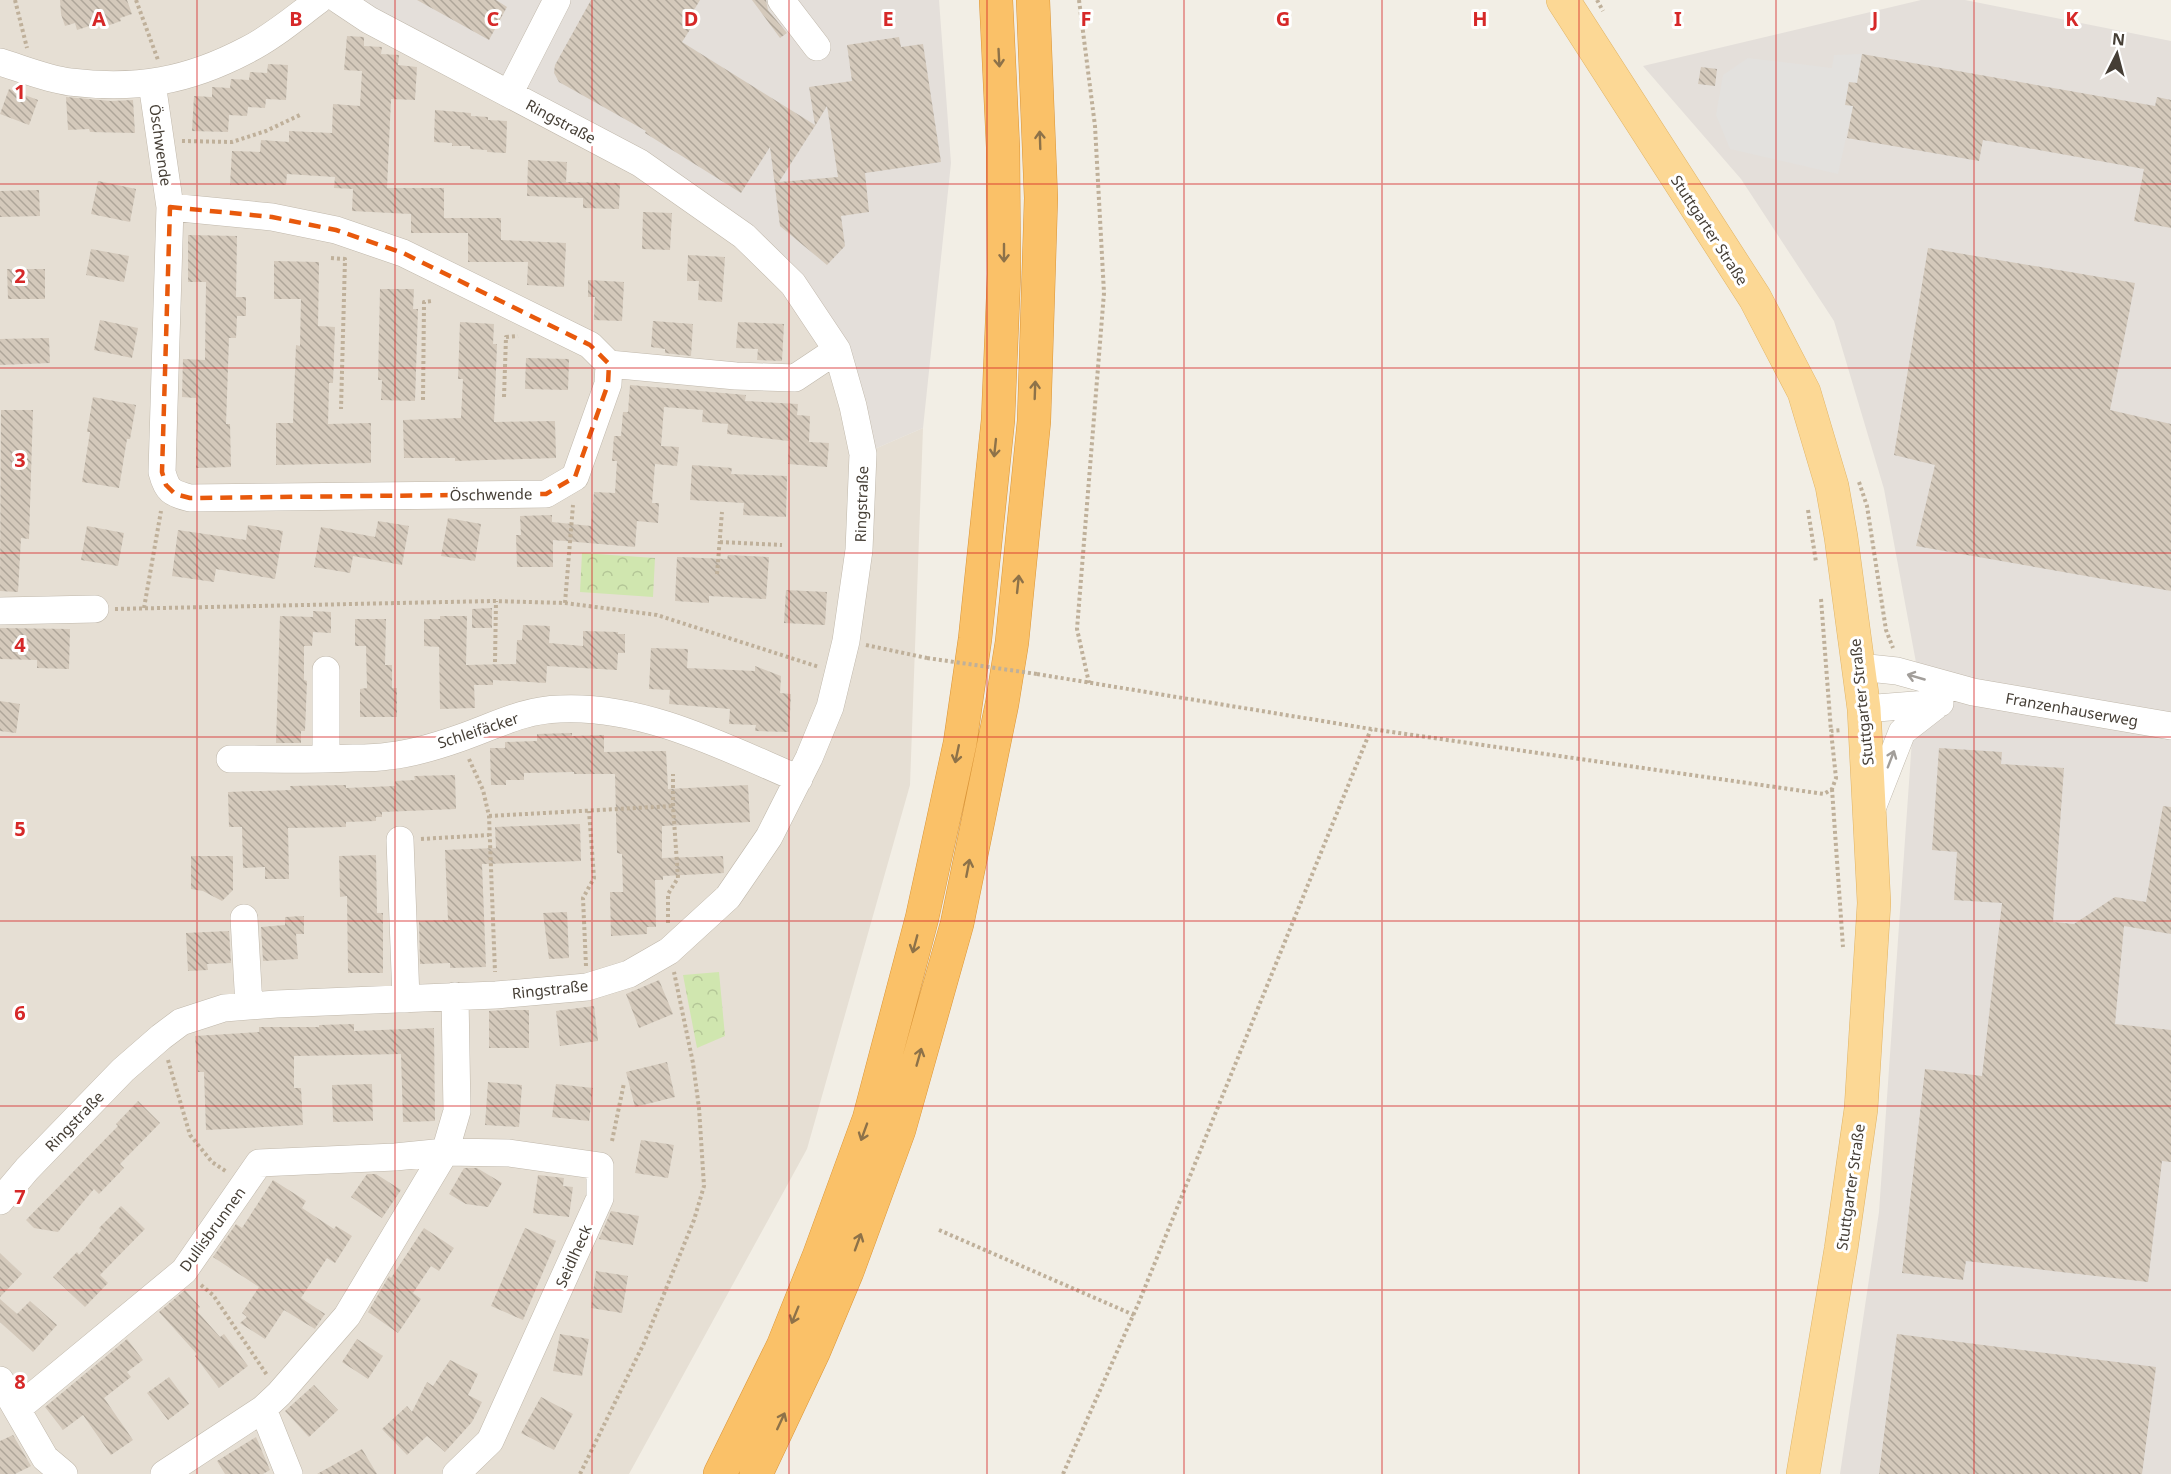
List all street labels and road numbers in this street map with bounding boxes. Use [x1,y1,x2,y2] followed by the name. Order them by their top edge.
[523,94,599,148] street label: Ringstraße
[145,103,177,187] street label: Öschwende
[1667,171,1753,289] street label: Stuttgarter Straße
[850,465,872,543] street label: Ringstraße
[450,483,532,505] street label: Öschwende
[1844,638,1878,766] street label: Stuttgarter Straße
[2004,687,2140,731] street label: Franzenhauserweg
[435,707,521,753] street label: Schleifäcker
[511,975,589,1003] street label: Ringstraße
[40,1087,108,1155] street label: Ringstraße
[1831,1123,1869,1251] street label: Stuttgarter Straße
[175,1183,249,1275] street label: Dullisbrunnen
[550,1222,596,1290] street label: Seidlheck

